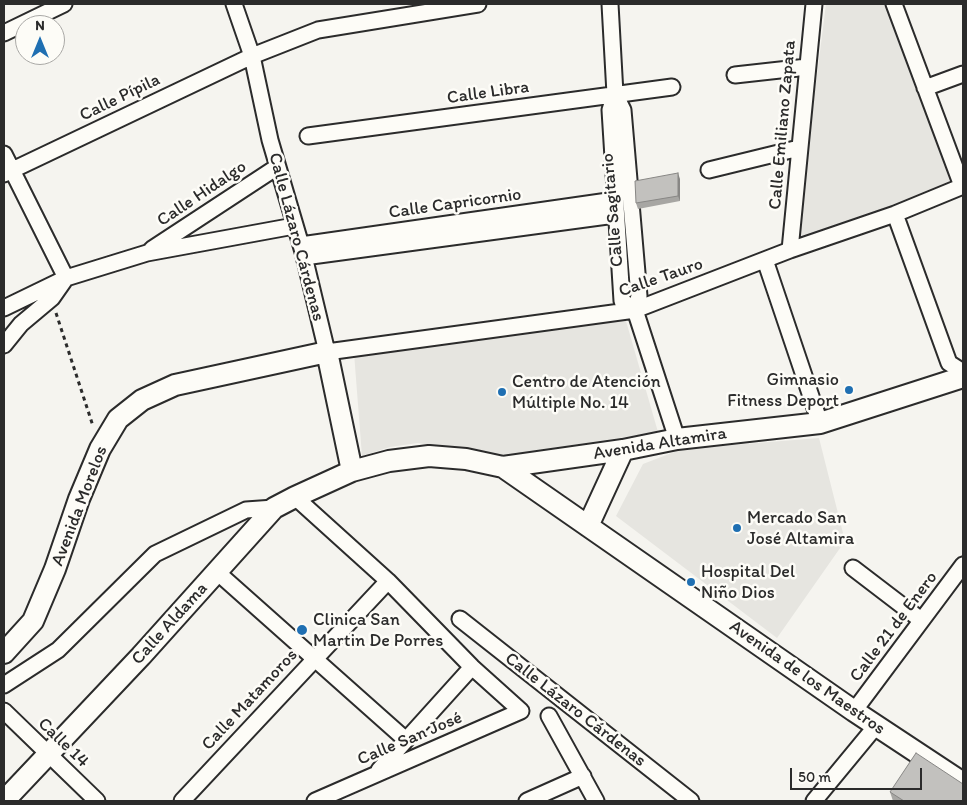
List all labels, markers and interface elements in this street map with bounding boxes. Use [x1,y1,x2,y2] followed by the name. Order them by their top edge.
[15,15,65,65] north arrow
[35,17,45,34] text: N
[765,39,801,211] street label: Calle Emiliano Zapata
[76,69,164,127] street label: Calle Pípila
[446,77,530,109] street label: Calle Libra
[263,151,329,323] street label: Calle Lázaro Cárdenas
[597,152,629,268] street label: Calle Sagitario
[153,156,251,232] street label: Calle Hidalgo
[387,184,523,224] street label: Calle Capricornio
[616,254,706,302] street label: Calle Tauro
[727,369,839,412] place label: Gimnasio Fitness Deport
[512,371,661,414] place label: Centro de Atención Múltiple No. 14
[843,384,855,396] marker: Gimnasio Fitness Deport
[496,386,508,398] marker: Centro de Atención Múltiple No. 14
[592,423,728,465] street label: Avenida Altamira
[47,443,113,569] street label: Avenida Morelos
[747,507,854,550] place label: Mercado San José Altamira
[731,522,743,534] marker: Mercado San José Altamira
[701,561,795,604] place label: Hospital Del Niño Dios
[845,568,943,686] street label: Calle 21 de Enero
[685,576,697,588] marker: Hospital Del Niño Dios
[127,578,213,670] street label: Calle Aldama
[313,609,443,652] place label: Clinica San Martin De Porres
[725,616,889,740] street label: Avenida de los Maestros
[295,623,309,637] marker: Clinica San Martin De Porres
[197,645,303,755] street label: Calle Matamoros
[500,648,650,772] street label: Calle Lázaro Cárdenas
[354,707,466,771] street label: Calle San José
[33,713,93,773] street label: Calle 14
[792,758,924,790] scale bar
[798,768,831,786] text: 50 m

